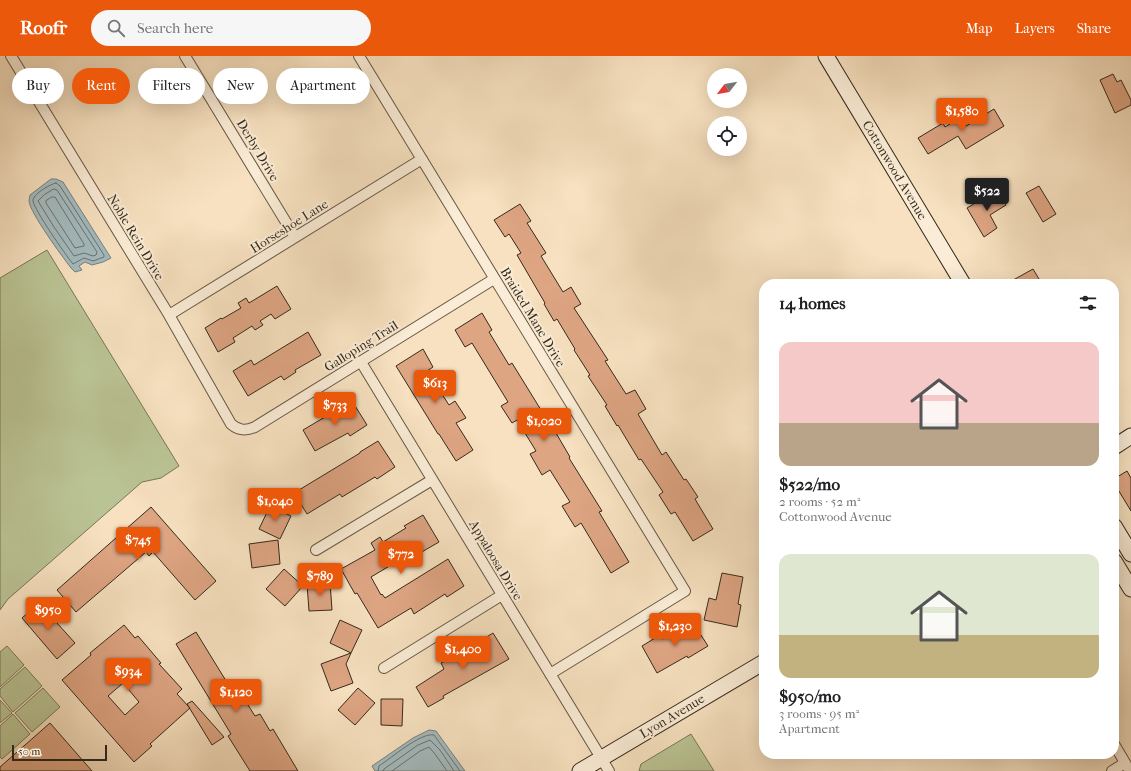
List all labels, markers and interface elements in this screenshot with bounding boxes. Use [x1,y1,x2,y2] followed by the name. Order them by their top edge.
[91,10,371,46] search box
[20,17,67,39] text: Roofr
[105,17,127,39] icon: search
[137,19,213,37] text: Search here
[966,20,993,37] text: Map
[1015,20,1055,37] text: Layers
[1077,20,1111,37] text: Share
[12,68,64,104] chip: Buy
[72,68,130,104] chip: Rent
[138,68,205,104] chip: Filters
[213,68,268,104] chip: New
[276,68,370,104] chip: Apartment
[707,68,747,108] north arrow
[707,68,747,156] map controls
[929,98,995,132] pin: $1,580
[945,103,979,118] text: $1,580
[234,116,283,184] street label: Derby Drive
[707,116,747,156] button: locate
[860,118,931,223] street label: Cottonwood Avenue
[963,178,1011,212] pin: $522
[974,183,1000,198] text: $522
[105,191,168,283] street label: Noble Rein Drive
[247,196,331,256] street label: Horseshoe Lane
[497,264,569,370] street label: Braided Mane Drive
[1077,292,1099,314] icon: filters
[779,293,846,313] text: 14 homes
[321,317,401,375] street label: Galloping Trail
[903,368,975,440] icon: home
[411,370,459,404] pin: $613
[423,375,447,390] text: $613
[311,392,359,426] pin: $733
[323,397,347,412] text: $733
[511,408,577,442] pin: $1,020
[526,413,562,428] text: $1,020
[779,474,840,494] text: $522/mo
[242,488,308,522] pin: $1,040
[257,493,293,508] text: $1,040
[779,494,860,509] text: 2 rooms · 52 m²
[779,509,892,524] text: Cottonwood Avenue
[466,516,526,603] street label: Appaloosa Drive
[114,527,162,561] pin: $745
[125,532,151,547] text: $745
[377,541,425,575] pin: $772
[388,546,414,561] text: $772
[296,563,344,597] pin: $789
[307,568,333,583] text: $789
[903,580,975,652] icon: home
[24,597,72,631] pin: $950
[35,602,61,617] text: $950
[642,613,708,647] pin: $1,230
[658,618,692,633] text: $1,230
[430,636,496,670] pin: $1,400
[445,641,481,656] text: $1,400
[104,658,152,692] pin: $934
[115,663,141,678] text: $934
[203,679,269,713] pin: $1,120
[220,684,252,699] text: $1,120
[779,686,841,706] text: $950/mo
[637,690,708,741] street label: Lyon Avenue
[779,706,859,721] text: 3 rooms · 95 m²
[779,721,840,736] text: Apartment
[12,743,107,762] scale bar
[18,745,40,758] text: 50 m

